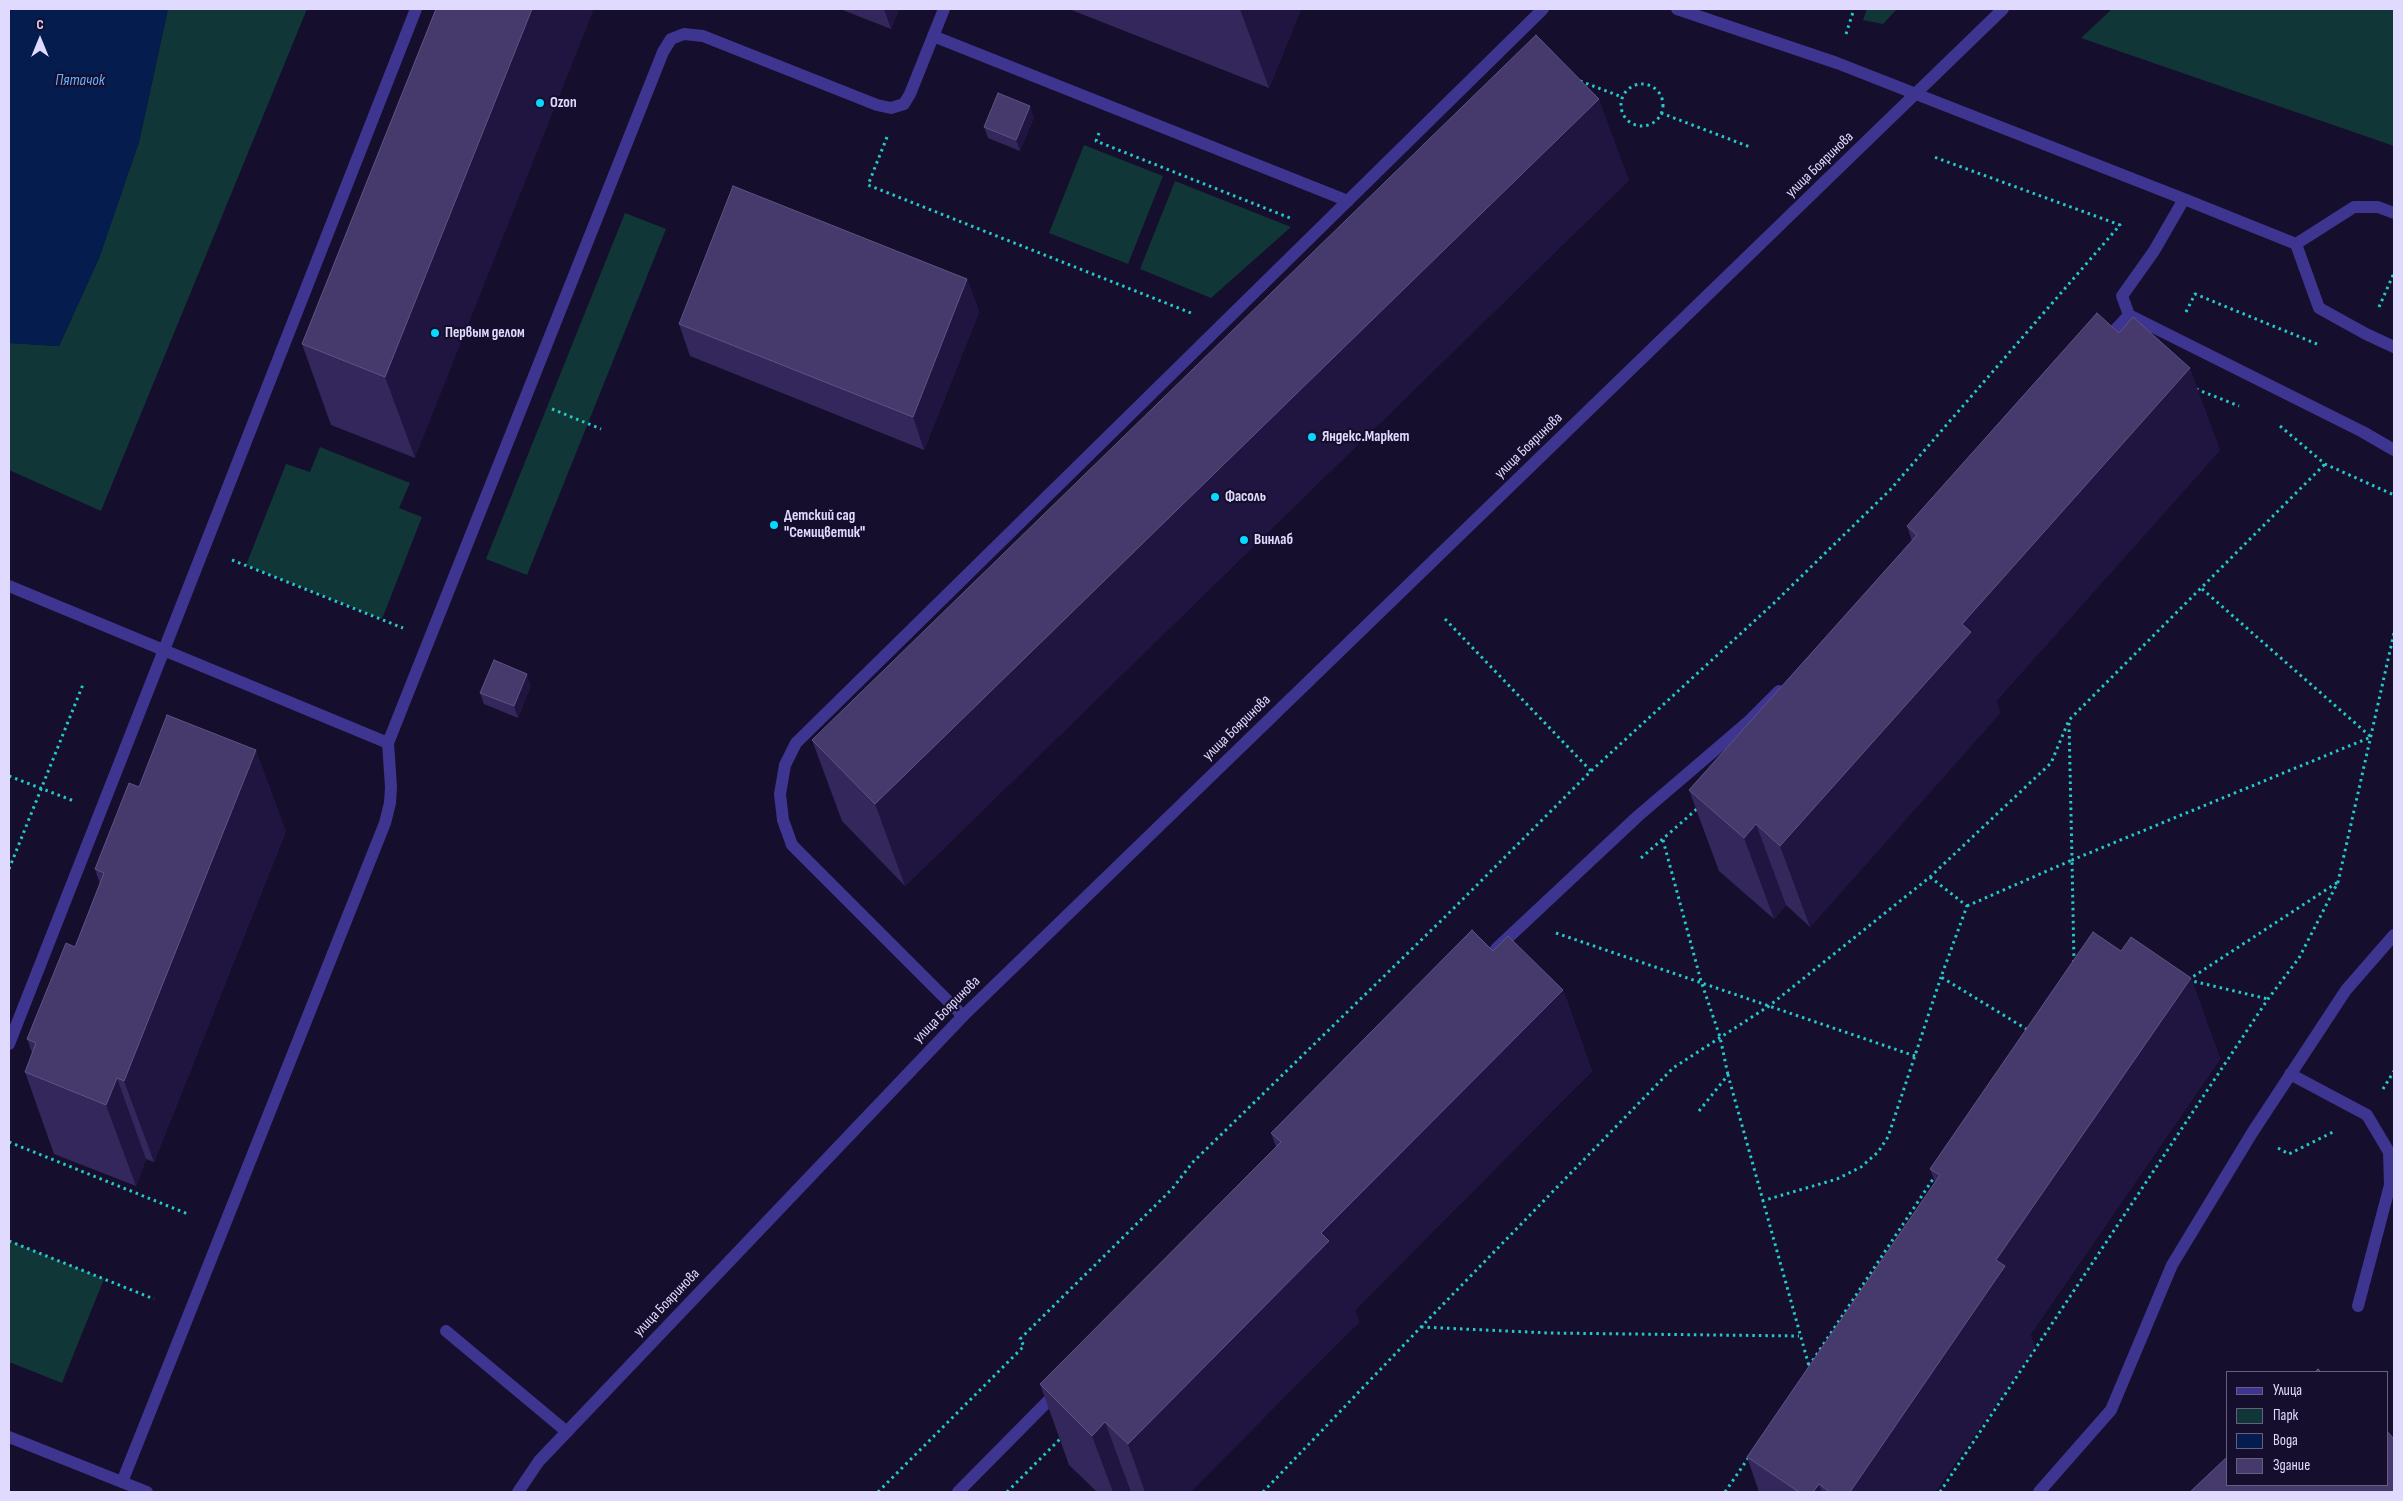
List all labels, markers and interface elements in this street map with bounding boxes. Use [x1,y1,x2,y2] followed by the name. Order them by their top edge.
[15,15,65,65] north arrow
[36,16,44,33] text: С
[55,71,105,91] water label: Пятачок
[550,94,577,112] place label: Ozon
[534,97,546,109] marker: Ozon
[1782,128,1858,202] street label: улица Бояринова
[445,324,525,342] place label: Первым делом
[429,327,441,339] marker: Первым делом
[1491,409,1567,483] street label: улица Бояринова
[1322,428,1409,446] place label: Яндекс.Маркет
[1306,431,1318,443] marker: Яндекс.Маркет
[1225,488,1266,506] place label: Фасоль
[1209,491,1221,503] marker: Фасоль
[784,507,865,542] place label: Детский сад "Семицветик"
[768,519,780,531] marker: Детский сад "Семицветик"
[1254,531,1293,549] place label: Винлаб
[1238,534,1250,546] marker: Винлаб
[1199,691,1275,765] street label: улица Бояринова
[910,973,984,1047] street label: улица Бояринова
[630,1265,704,1341] street label: улица Бояринова
[2226,1371,2388,1486] legend
[2273,1381,2302,1400] text: Улица
[2273,1406,2298,1425] text: Парк
[2273,1431,2298,1450] text: Вода
[2273,1456,2310,1475] text: Здание

